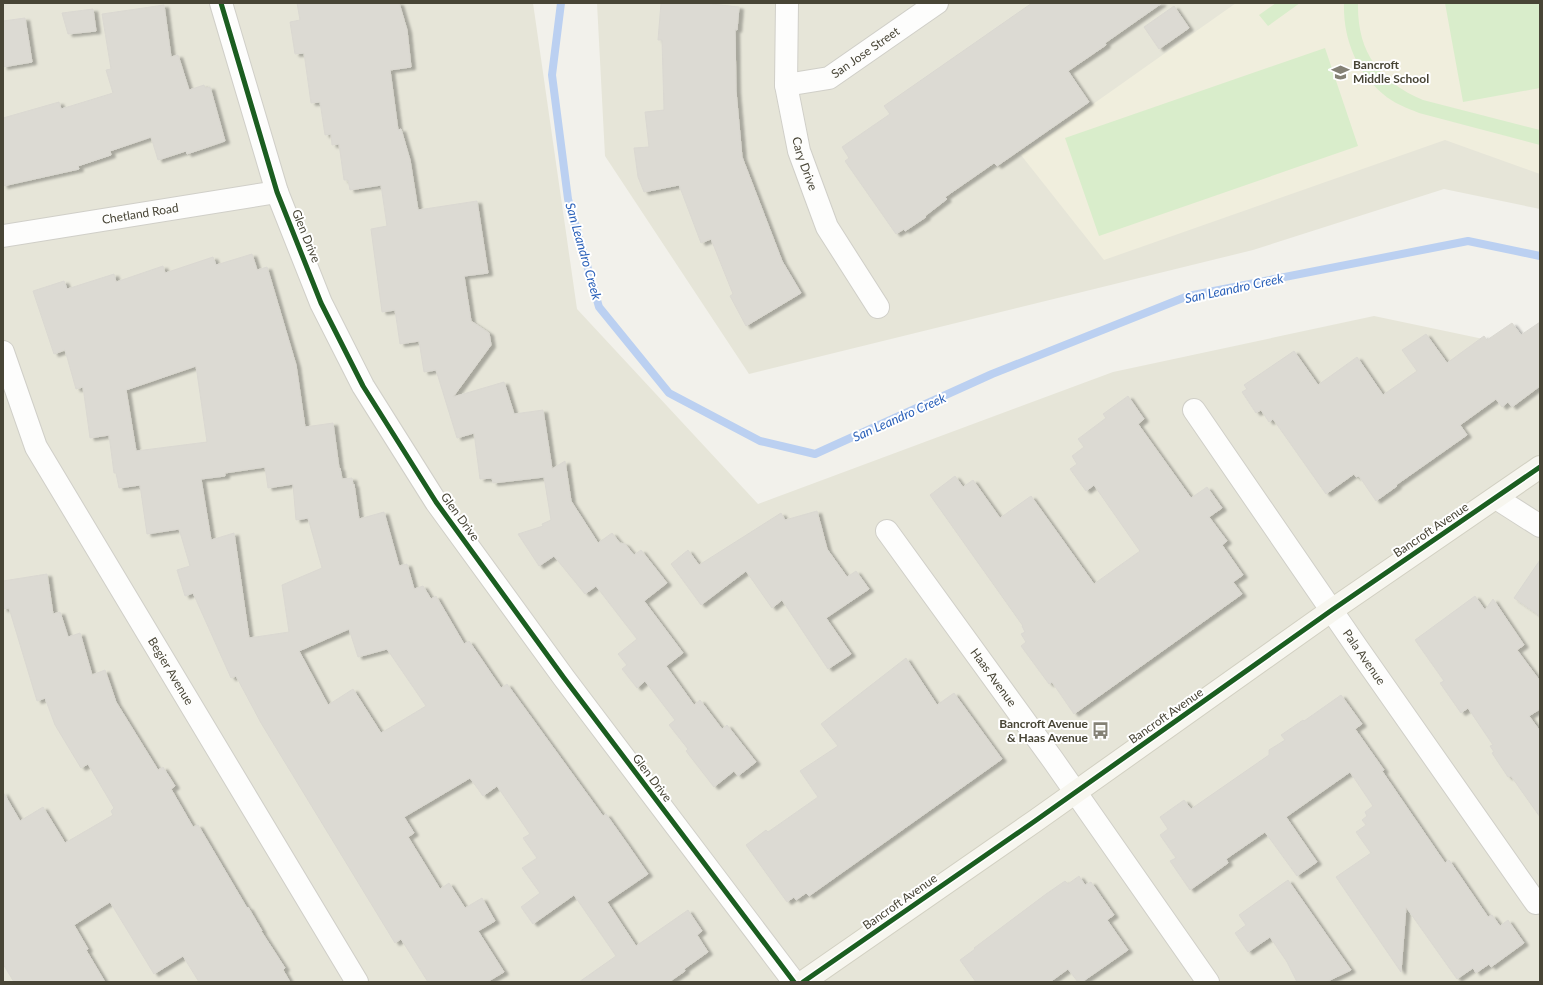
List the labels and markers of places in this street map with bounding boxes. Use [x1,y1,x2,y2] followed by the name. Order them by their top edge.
[1353,57,1429,86] place label: Bancroft Middle School
[1330,62,1350,82] school or university icon: Bancroft Middle School
[999,716,1089,745] place label: Bancroft Avenue & Haas Avenue
[1091,721,1111,741] bus stop icon: Bancroft Avenue & Haas Avenue

